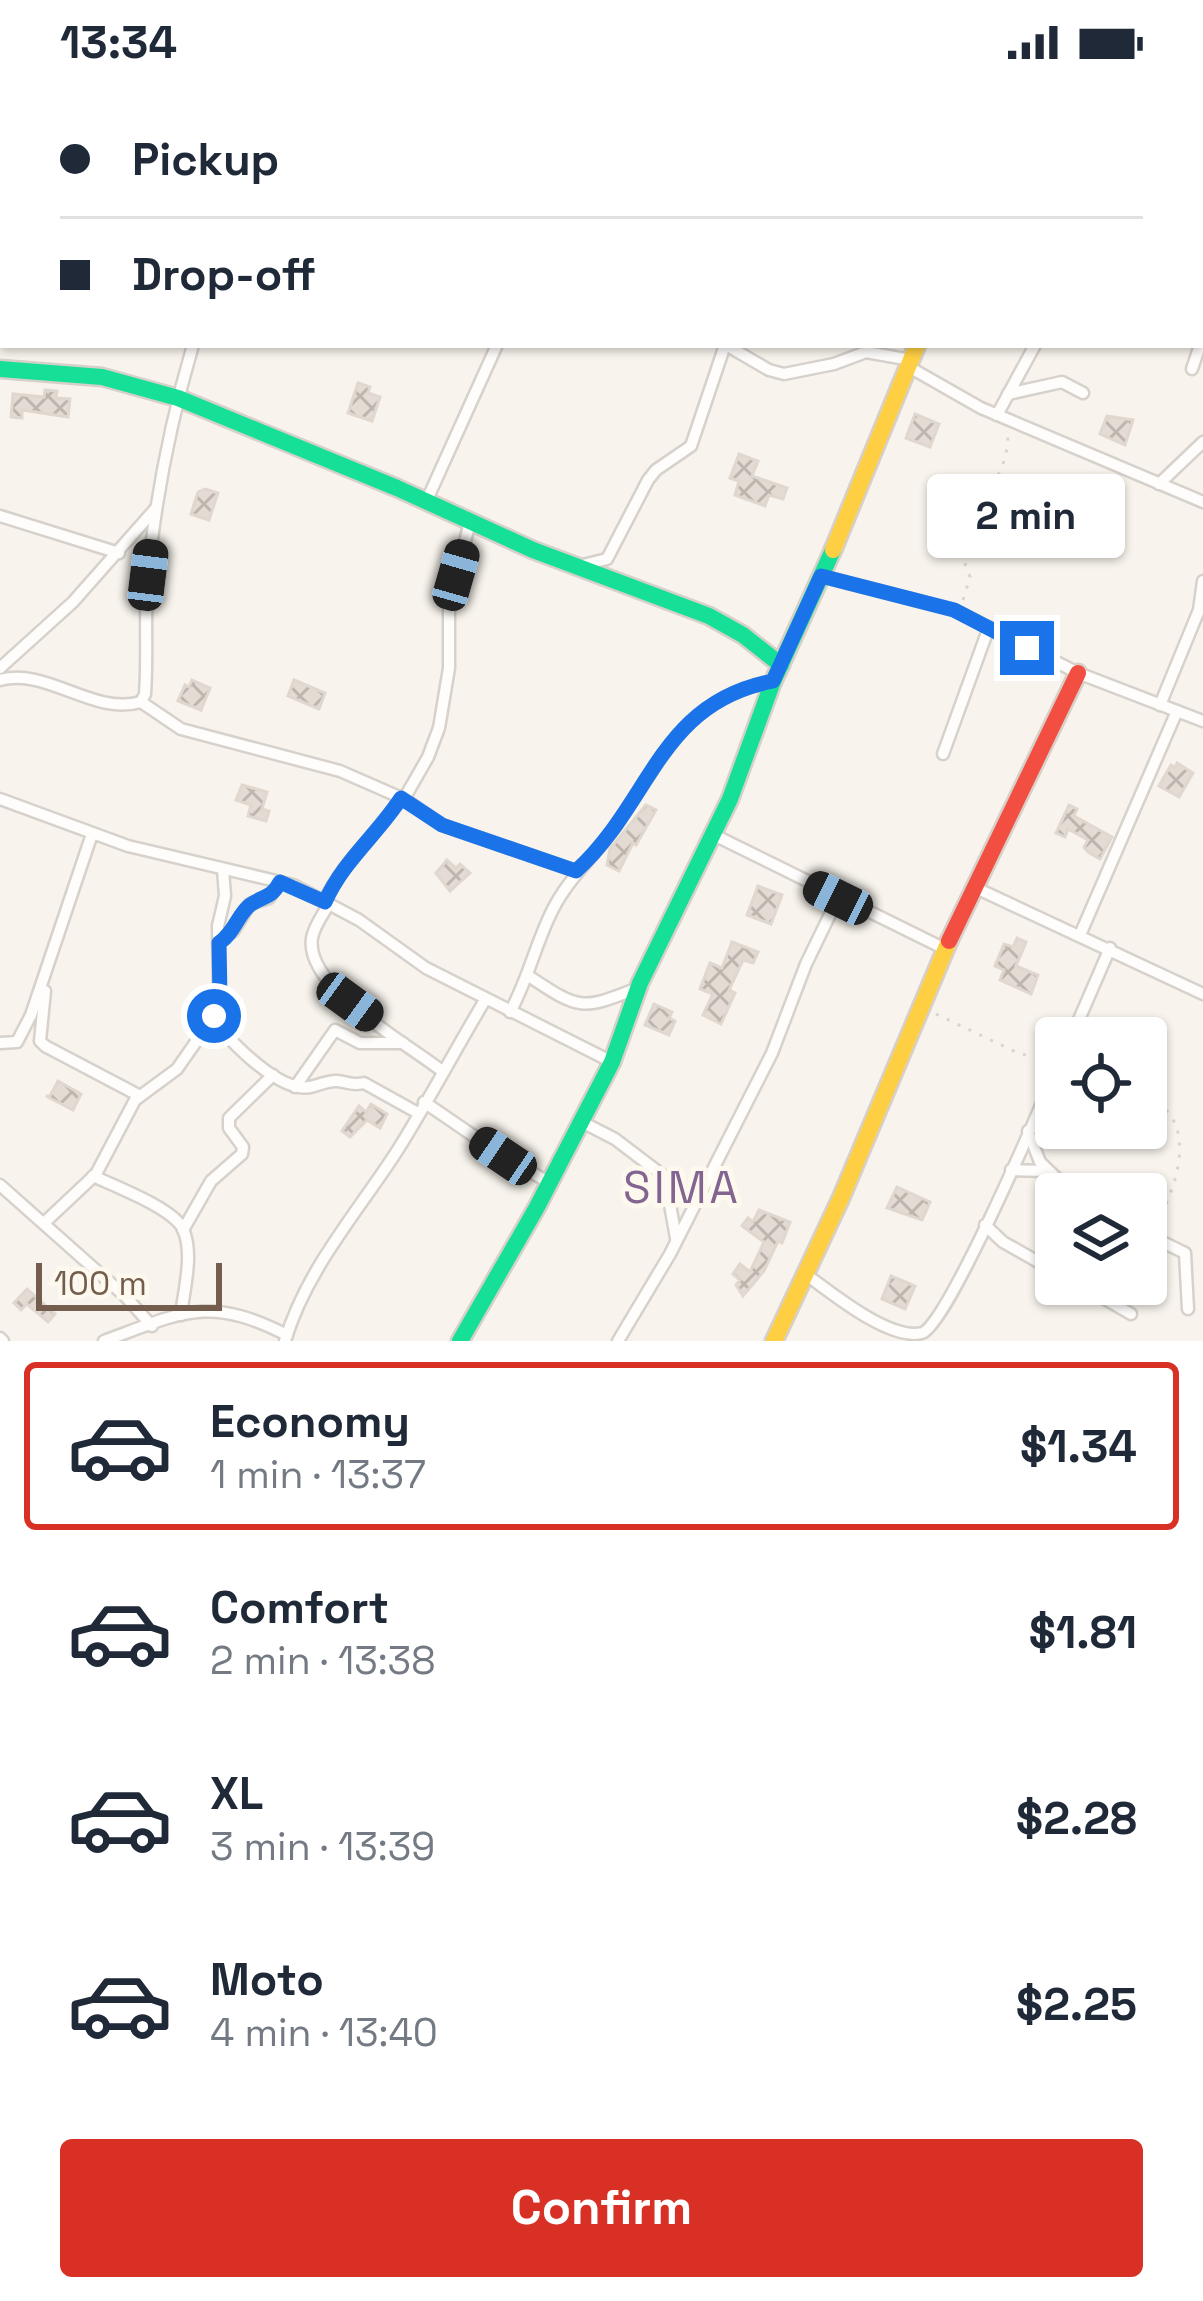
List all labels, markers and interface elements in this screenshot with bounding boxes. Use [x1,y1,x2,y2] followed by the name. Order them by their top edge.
[60,14,177,71] text: 13:34
[132,131,279,188] text: Pickup
[132,246,316,303] text: Drop-off
[928,474,1126,558] callout: 2 min
[976,491,1076,540] text: 2 min
[429,535,483,615] car
[126,537,170,613] car
[1000,621,1054,675] route end
[798,866,878,930] car
[310,966,390,1038] car
[187,989,241,1043] route start
[1035,1017,1167,1305] map controls
[1035,1017,1167,1149] button: locate
[463,1121,543,1191] car
[623,1159,741,1216] district label: SIMA
[1035,1173,1167,1305] button: layers
[36,1257,222,1310] scale bar
[54,1263,147,1305] text: 100 m
[66,1392,174,1500] icon: car
[210,1393,410,1450] text: Economy
[1020,1418,1137,1475] text: $1.34
[210,1450,426,1499] text: 1 min · 13:37
[66,1578,174,1686] icon: car
[210,1579,389,1636] text: Comfort
[1029,1604,1137,1661] text: $1.81
[210,1636,435,1685] text: 2 min · 13:38
[66,1764,174,1872] icon: car
[210,1765,263,1822] text: XL
[1016,1790,1137,1847] text: $2.28
[210,1822,435,1871] text: 3 min · 13:39
[66,1950,174,2058] icon: car
[210,1951,324,2008] text: Moto
[1016,1976,1137,2033] text: $2.25
[210,2008,438,2057] text: 4 min · 13:40
[60,2139,1143,2277] button: Confirm

